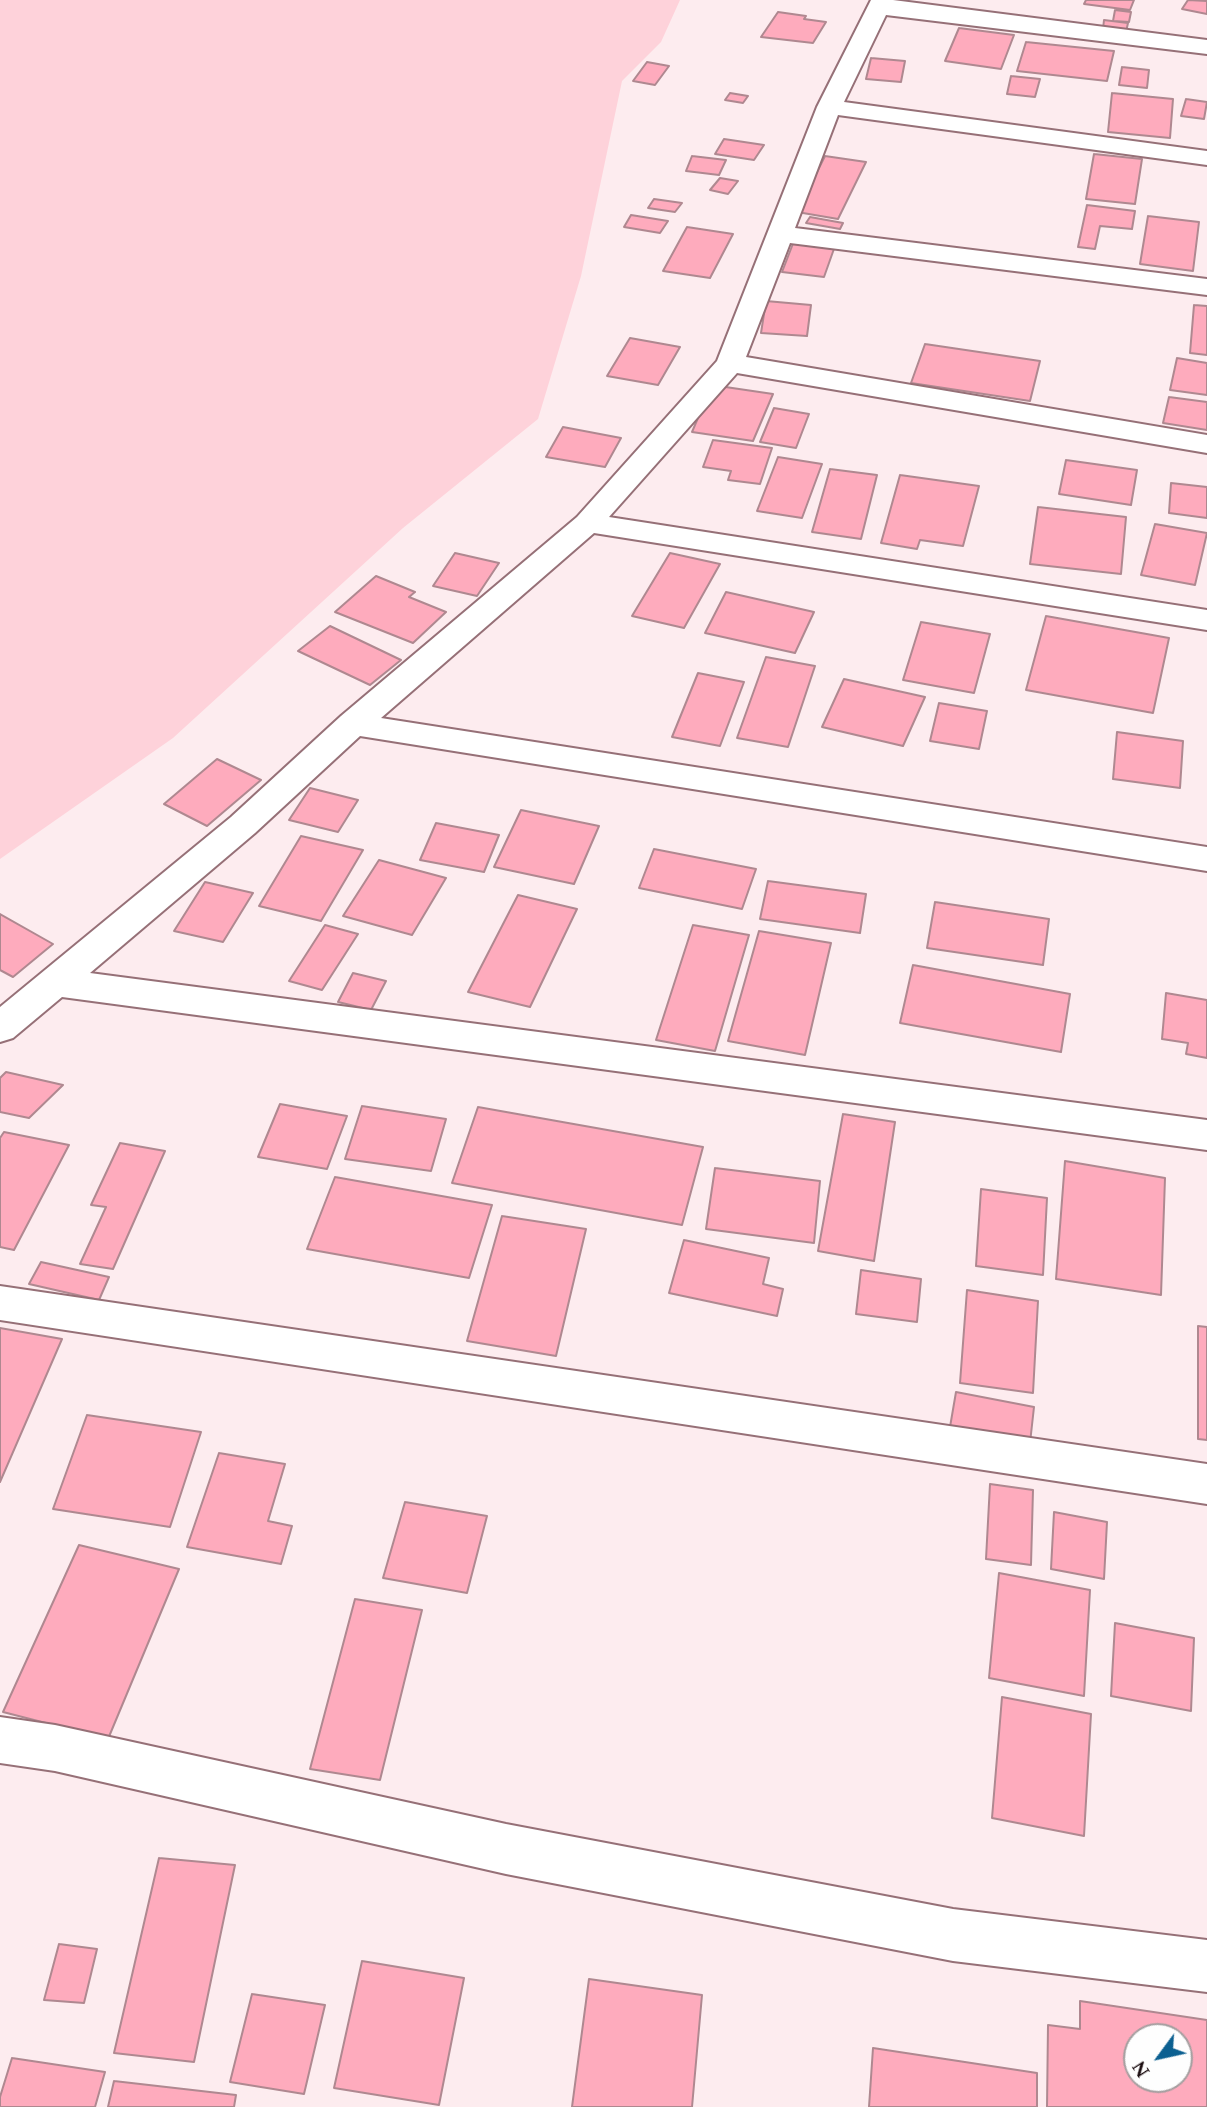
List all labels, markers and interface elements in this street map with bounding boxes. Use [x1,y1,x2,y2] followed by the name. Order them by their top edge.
[1123,2023,1193,2093] north arrow
[1125,2054,1158,2083] text: N

